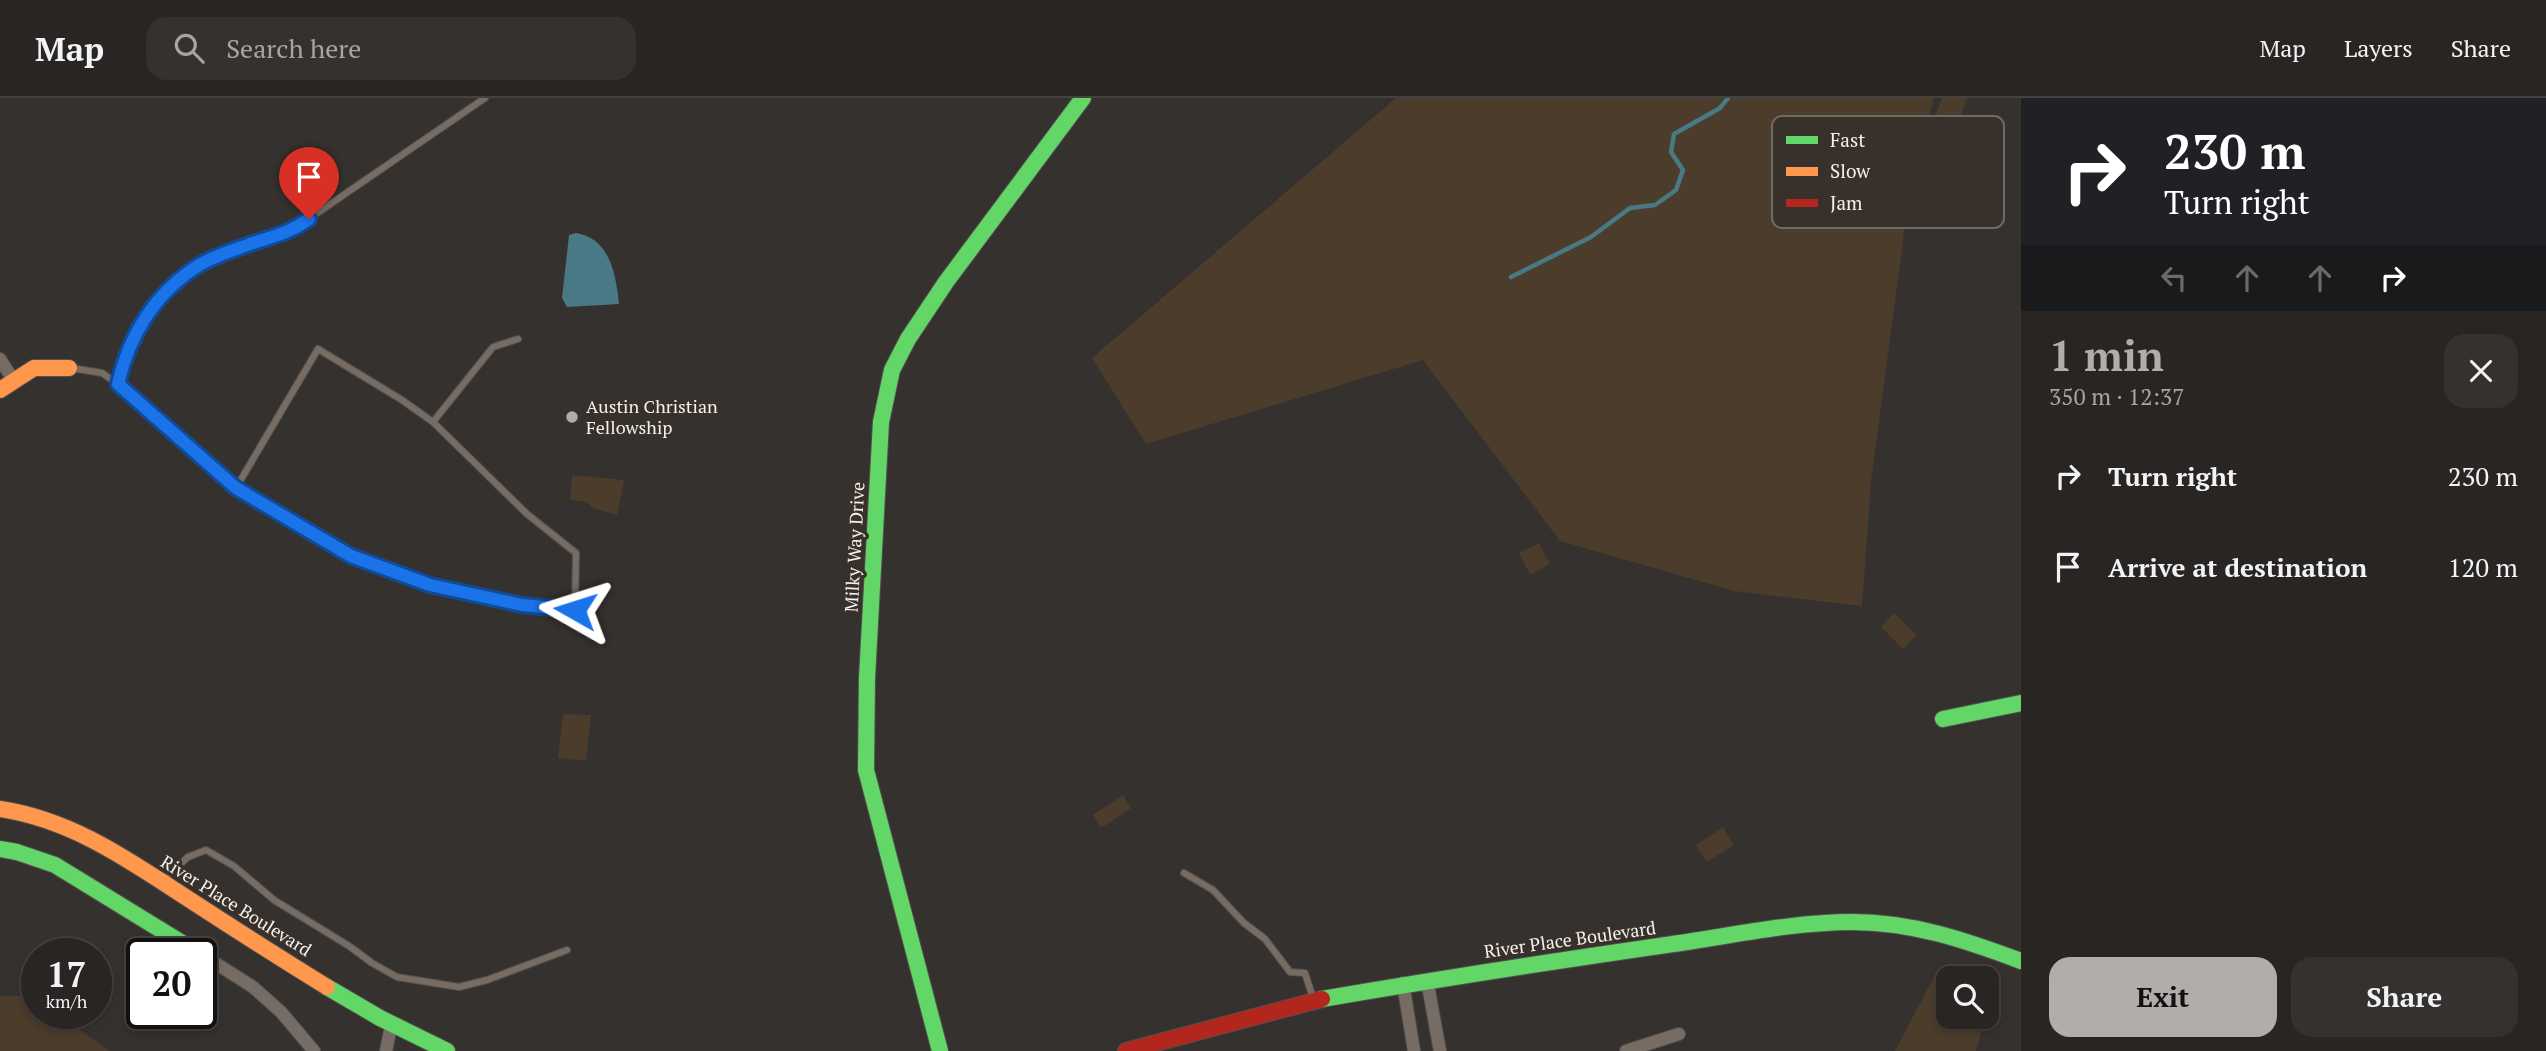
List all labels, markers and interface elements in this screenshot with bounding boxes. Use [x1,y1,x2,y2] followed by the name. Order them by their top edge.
[146,17,636,80] search box
[35,27,104,70] text: Map
[170,29,208,67] icon: search
[226,31,361,65] text: Search here
[2259,32,2306,64] text: Map
[2344,32,2413,64] text: Layers
[2451,32,2511,64] text: Share
[1772,116,2004,228] legend
[2164,118,2306,183] text: 230 m
[2049,126,2140,217] icon: right
[1830,127,1865,152] text: Fast
[279,147,339,219] pin
[290,158,328,196] icon: arrive
[1830,158,1871,183] text: Slow
[2164,181,2310,223] text: Turn right
[1830,190,1863,215] text: Jam
[2155,259,2193,297] icon: left
[2228,259,2266,297] icon: ahead
[2301,259,2339,297] icon: ahead
[2374,259,2412,297] icon: right
[2049,327,2164,383] text: 1 min
[2444,334,2518,408] button: close
[2049,381,2184,412] text: 350 m · 12:37
[586,394,718,439] place label: Austin Christian Fellowship
[564,409,580,425] marker: Austin Christian Fellowship
[2049,457,2087,495] icon: right
[2108,459,2237,493] text: Turn right
[2448,459,2518,493] text: 230 m
[839,481,869,613] street label: Milky Way Drive
[2049,548,2087,586] icon: arrive
[2108,550,2367,584] text: Arrive at destination
[2448,550,2518,584] text: 120 m
[538,573,612,647] position arrow
[157,849,316,961] street label: River Place Boulevard
[1482,915,1657,963] street label: River Place Boulevard
[126,938,217,1029] speed limit sign: 20
[47,951,86,997] text: 17
[2049,957,2277,1037] button: Exit
[2291,957,2518,1037] button: Share
[1936,966,1999,1029] map controls
[1936,966,1999,1029] button: search
[46,989,87,1013] text: km/h

